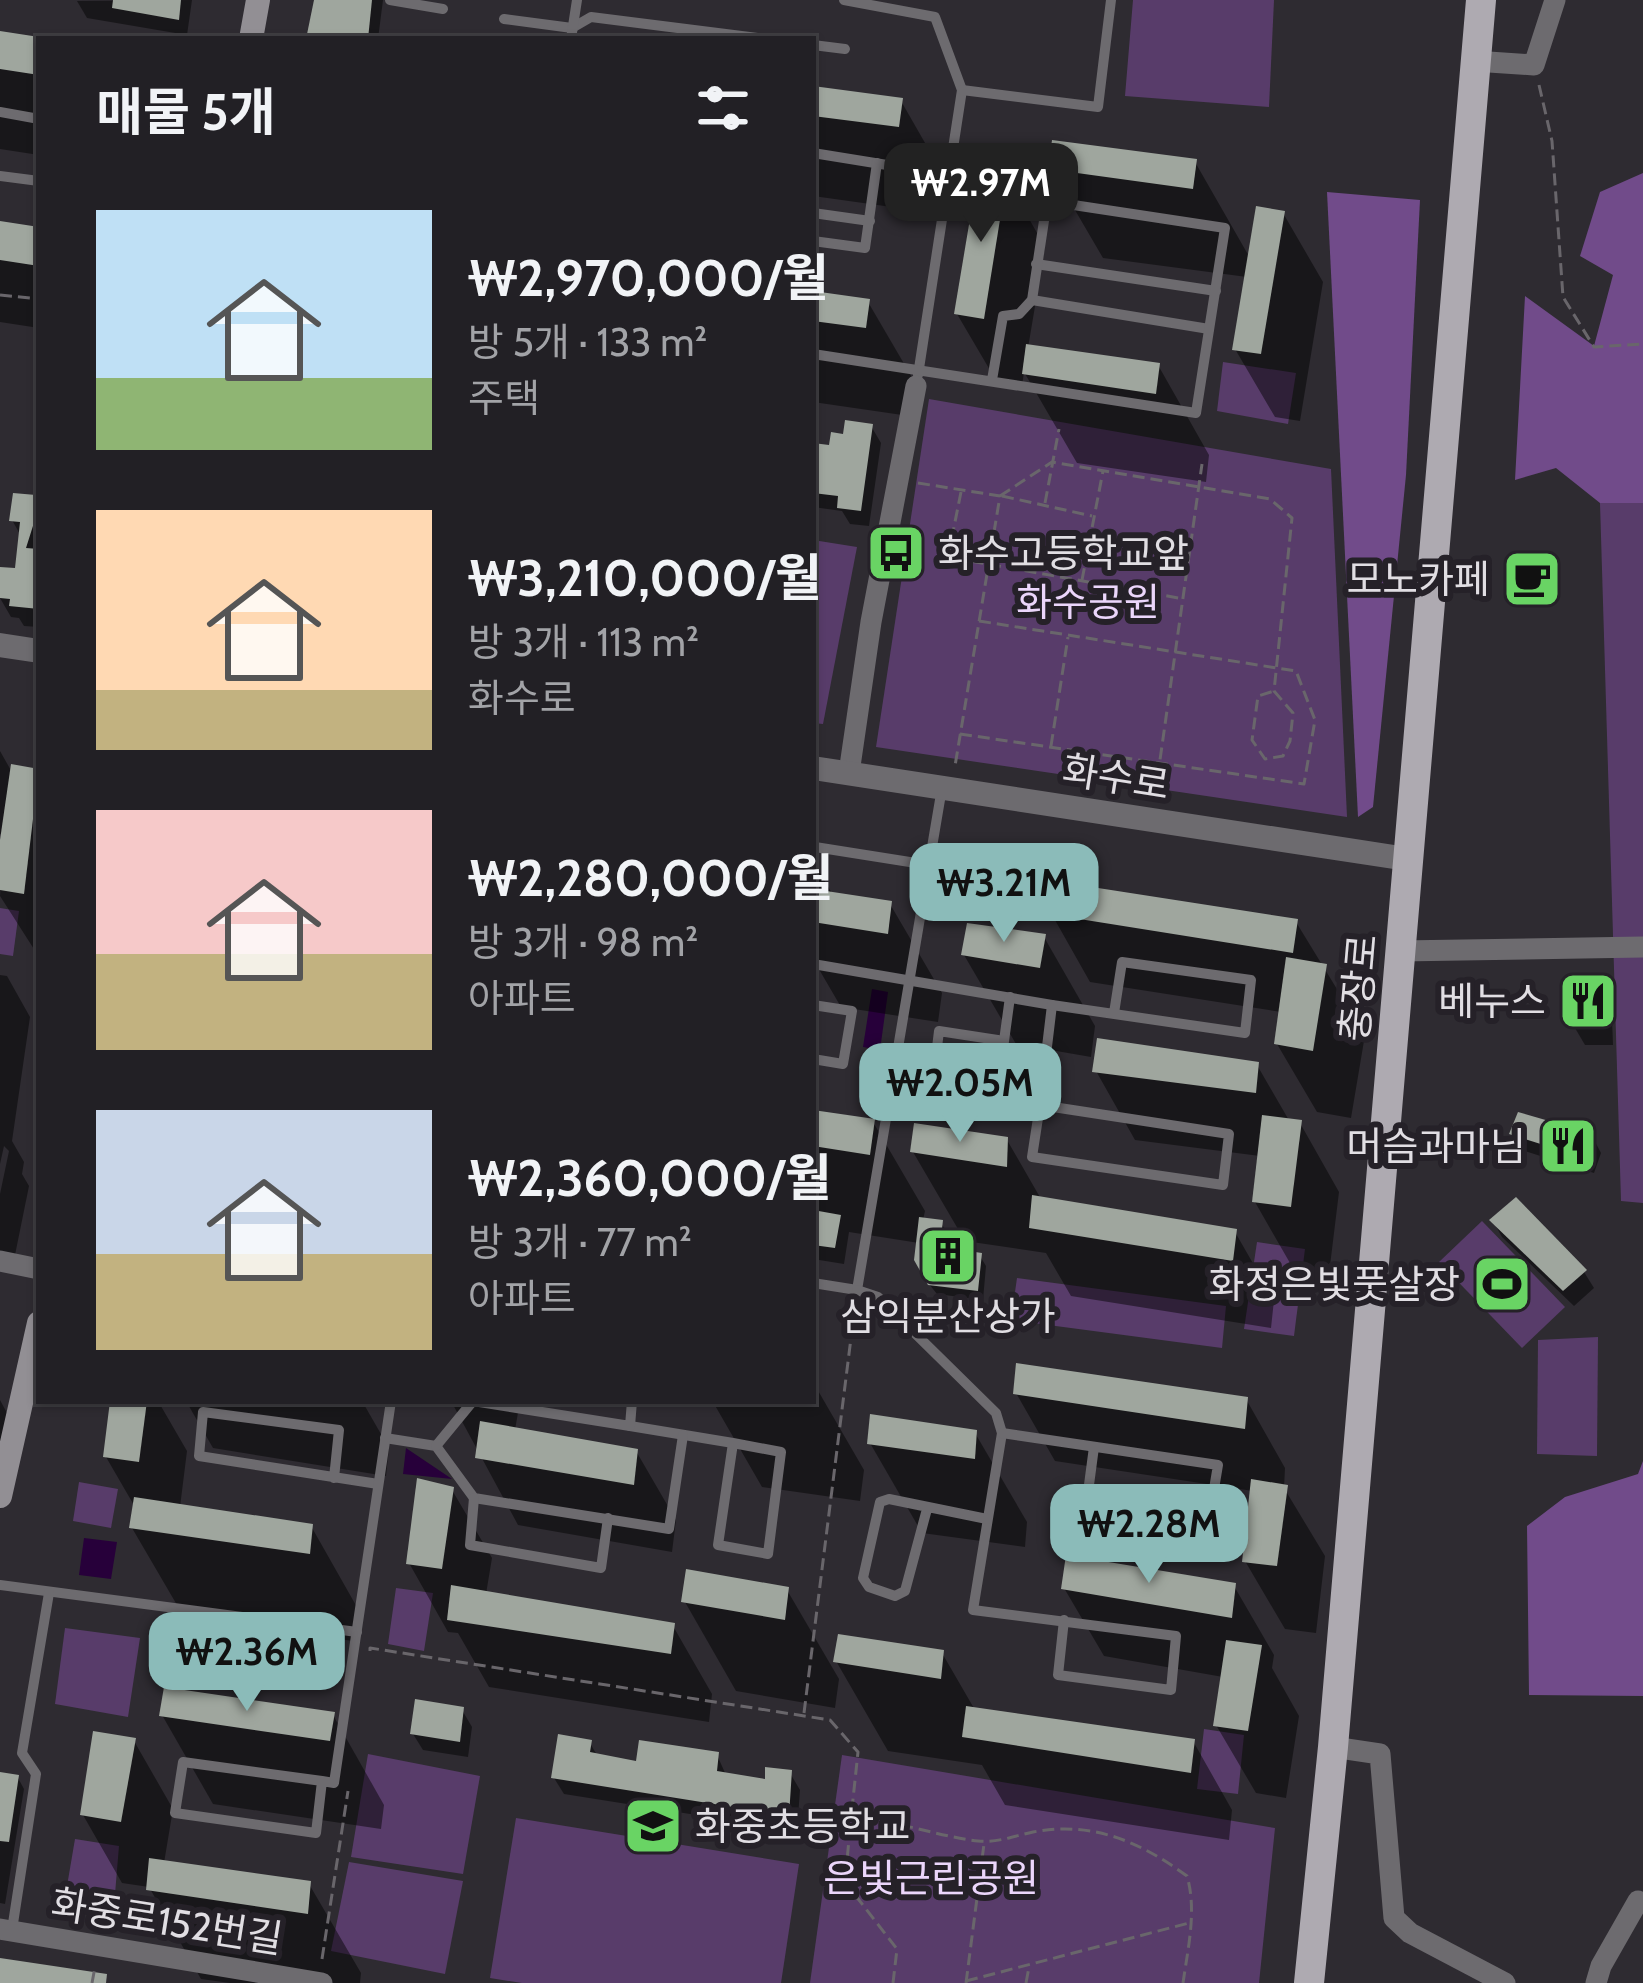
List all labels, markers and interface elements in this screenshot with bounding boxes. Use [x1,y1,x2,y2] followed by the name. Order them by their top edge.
[690,75,756,141] icon: filters
[96,81,276,143] text: 매물 5개
[883,143,1079,245] pin: ₩2.97M
[911,158,1051,206] text: ₩2.97M
[468,247,829,309] text: ₩2,970,000/월
[192,258,336,402] icon: home
[468,318,707,366] text: 방 5개 · 133 m²
[468,374,540,422] text: 주택
[865,522,927,584] bus stop icon: 화수고등학교앞
[938,529,1189,577] place label: 화수고등학교앞
[468,547,822,609] text: ₩3,210,000/월
[1501,548,1563,610] cafe icon: 모노카페
[1346,555,1490,603] place label: 모노카페
[192,558,336,702] icon: home
[1016,578,1160,626] park label: 화수공원
[468,618,699,666] text: 방 3개 · 113 m²
[468,674,576,722] text: 화수로
[1059,745,1173,809] street label: 화수로
[906,843,1102,945] pin: ₩3.21M
[468,847,833,909] text: ₩2,280,000/월
[192,858,336,1002] icon: home
[937,858,1071,906] text: ₩3.21M
[468,918,698,966] text: 방 3개 · 98 m²
[1329,932,1387,1044] street label: 충장로
[1557,970,1619,1032] restaurant icon: 베누스
[468,974,576,1022] text: 아파트
[1438,977,1546,1025] place label: 베누스
[862,1043,1058,1145] pin: ₩2.05M
[886,1058,1034,1106] text: ₩2.05M
[1537,1115,1599,1177] restaurant icon: 머슴과마님
[1347,1122,1526,1170] place label: 머슴과마님
[468,1147,832,1209] text: ₩2,360,000/월
[192,1158,336,1302] icon: home
[468,1218,692,1266] text: 방 3개 · 77 m²
[917,1225,979,1287] building icon: 삼익분산상가
[1471,1253,1533,1315] sports icon: 화정은빛풋살장
[1209,1260,1460,1308] place label: 화정은빛풋살장
[468,1274,576,1322] text: 아파트
[840,1292,1056,1340] place label: 삼익분산상가
[1051,1484,1247,1586] pin: ₩2.28M
[1077,1499,1221,1547] text: ₩2.28M
[149,1612,345,1714] pin: ₩2.36M
[176,1627,318,1675] text: ₩2.36M
[622,1795,684,1857] school or university icon: 화중초등학교
[695,1802,910,1850] place label: 화중초등학교
[823,1854,1039,1902] park label: 은빛근린공원
[48,1879,286,1963] street label: 화중로152번길

